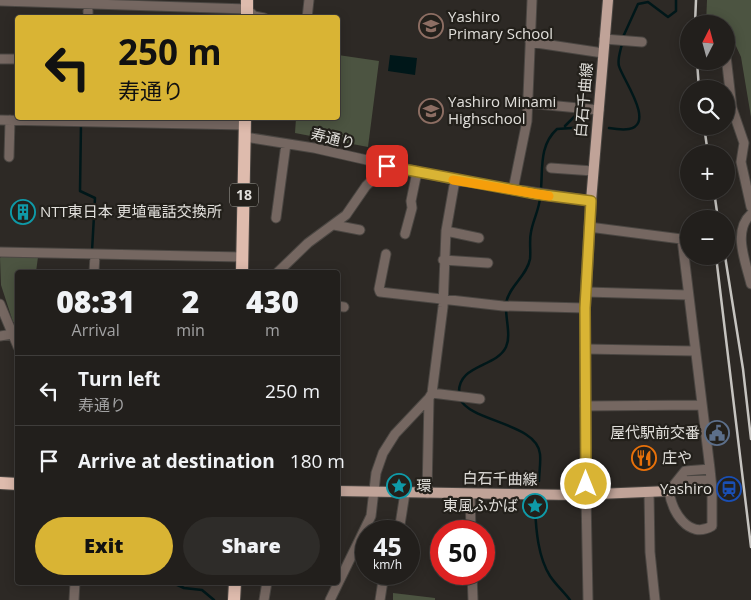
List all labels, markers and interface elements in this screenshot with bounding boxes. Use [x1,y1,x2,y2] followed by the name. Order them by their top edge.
[448,6,553,43] place label: Yashiro Primary School
[418,13,444,39] school or university icon: Yashiro Primary School
[680,15,735,70] north arrow
[680,15,735,265] map controls
[118,28,222,75] text: 250 m
[35,35,100,100] icon: left
[570,62,596,138] street label: 白石千曲線
[118,75,184,105] text: 寿通り
[680,80,735,135] button: search
[448,91,556,128] place label: Yashiro Minami Highschool
[418,98,444,124] school or university icon: Yashiro Minami Highschool
[309,123,357,153] street label: 寿通り
[366,145,408,187] pin
[680,145,735,200] button: +
[373,152,401,180] icon: arrive
[230,184,258,206] road number: 18
[10,199,36,225] building icon: NTT東日本 更埴電話交換所
[40,201,222,221] place label: NTT東日本 更埴電話交換所
[680,210,735,265] button: −
[56,281,135,322] text: 08:31
[182,281,199,322] text: 2
[246,281,299,322] text: 430
[72,319,120,341] text: Arrival
[176,319,205,341] text: min
[265,319,280,341] text: m
[78,366,160,392] text: Turn left
[35,377,63,405] icon: left
[265,378,320,404] text: 250 m
[78,394,126,416] text: 寿通り
[704,420,730,446] public building icon: 屋代駅前交番
[610,422,700,442] place label: 屋代駅前交番
[631,445,657,471] restaurant icon: 庄や
[35,447,63,475] icon: arrive
[662,447,692,467] place label: 庄や
[78,448,275,474] text: Arrive at destination
[290,448,345,474] text: 180 m
[559,457,611,509] position arrow
[462,467,538,489] street label: 白石千曲線
[386,473,412,499] place icon: 環
[416,475,431,495] place label: 環
[716,476,742,502] station icon: Yashiro
[660,478,712,498] place label: Yashiro
[522,493,548,519] place icon: 東風ふかば
[443,495,518,515] place label: 東風ふかば
[35,517,173,575] button: Exit
[183,517,320,575] button: Share
[430,520,495,585] speed limit sign: 50
[373,529,402,563] text: 45
[373,556,402,573] text: km/h

